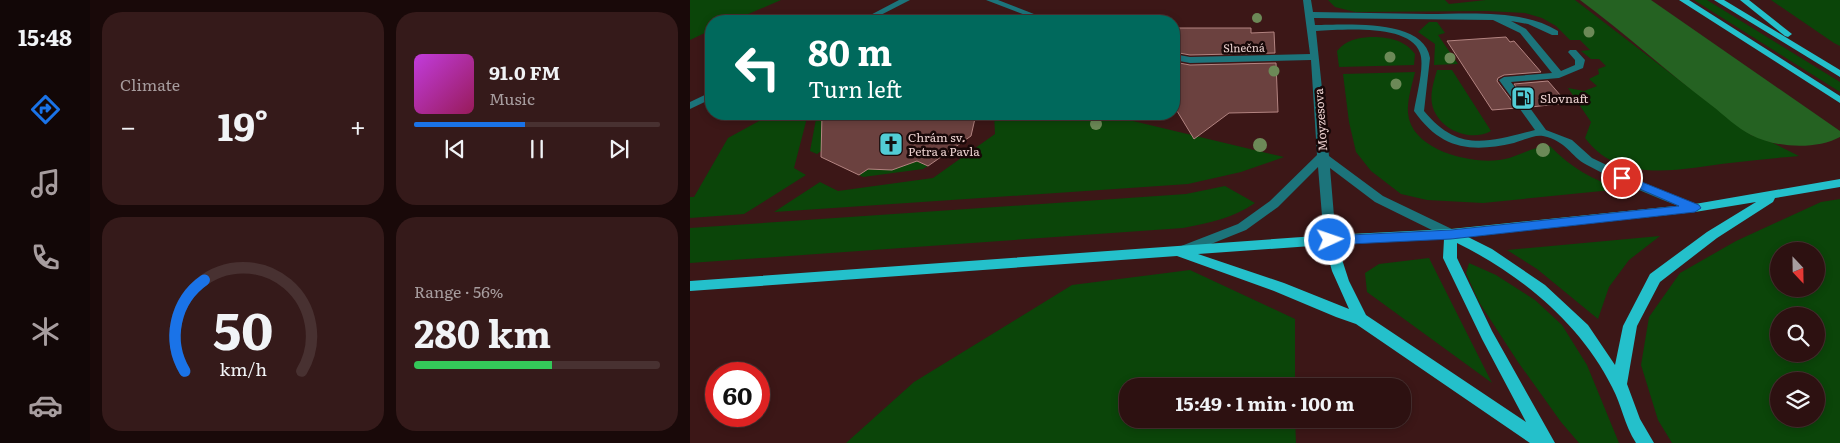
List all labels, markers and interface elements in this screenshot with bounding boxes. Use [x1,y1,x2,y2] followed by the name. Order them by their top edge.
[18,20,72,53] text: 15:48
[808,25,892,77] text: 80 m
[725,35,790,100] icon: left
[1223,39,1265,55] street label: Slnečná
[489,58,560,86] text: 91.0 FM
[120,72,180,96] text: Climate
[808,72,902,105] text: Turn left
[1510,85,1536,111] fuel station icon: Slovnaft
[489,86,535,110] text: Music
[1309,87,1331,152] street label: Moyzesova
[1540,89,1588,107] place label: Slovnaft
[28,92,63,127] icon: directions
[218,96,269,153] text: 19°
[120,104,136,146] text: −
[350,104,366,146] text: +
[908,128,980,160] place label: Chrám sv. Petra a Pavla
[878,131,904,157] church icon: Chrám sv. Petra a Pavla
[441,135,469,163] icon: previous
[523,135,551,163] icon: pause
[605,135,633,163] icon: next
[1601,157,1643,199] pin
[1608,164,1636,192] icon: arrive
[28,166,63,201] icon: music
[1303,213,1355,265] position arrow
[28,240,63,275] icon: phone
[1770,242,1825,298] north arrow
[1770,242,1825,427] map controls
[414,279,503,303] text: Range · 56%
[213,289,273,366] text: 50
[414,303,551,360] text: 280 km
[1770,307,1825,362] button: search
[28,314,63,349] icon: climate
[219,355,267,382] text: km/h
[705,362,770,427] speed limit sign: 60
[1770,372,1825,427] button: layers
[28,388,63,423] icon: car
[1176,389,1355,417] text: 15:49 · 1 min · 100 m

